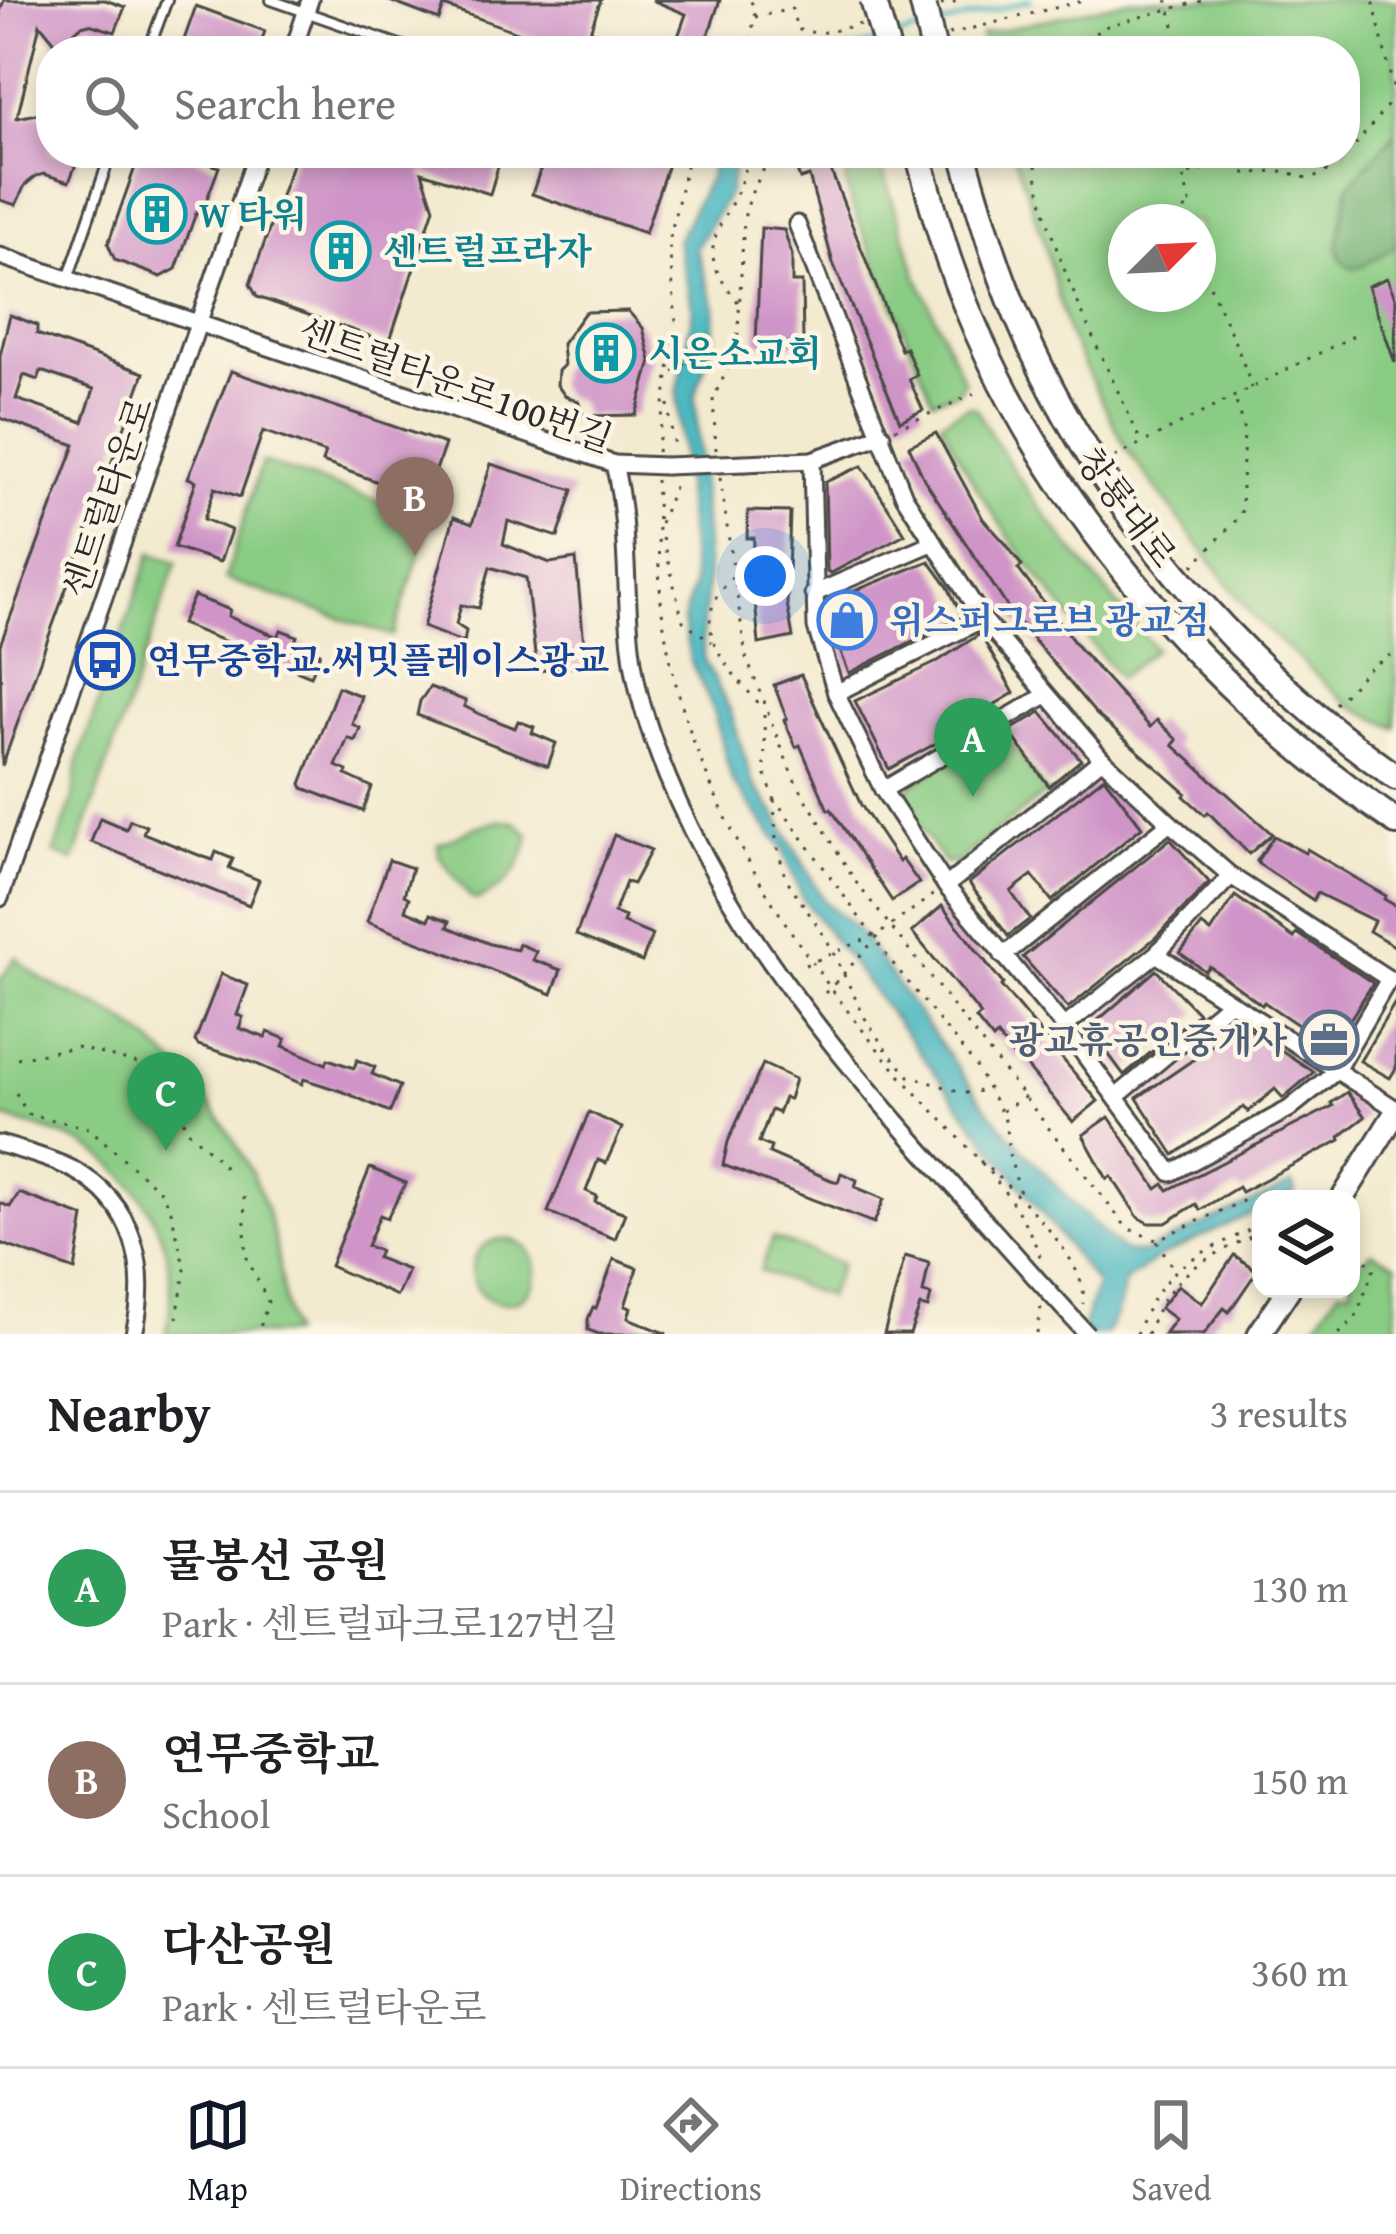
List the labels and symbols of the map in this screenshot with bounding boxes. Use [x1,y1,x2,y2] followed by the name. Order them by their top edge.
[126,183,188,245] building icon: W 타워
[199,187,307,240] place label: W 타워
[1108,204,1216,312] north arrow
[310,220,372,282] building icon: 센트럴프라자
[383,224,592,277] place label: 센트럴프라자
[292,302,620,465] street label: 센트럴타운로100번길
[575,322,637,384] building icon: 시은소교회
[648,326,822,379] place label: 시은소교회
[48,389,166,604] street label: 센트럴타운로
[1064,435,1191,578] street label: 창룡대로
[376,457,454,556] pin: B
[735,546,795,606] your location
[816,589,878,651] shop icon: 위스퍼그로브 광교점
[889,593,1210,646] place label: 위스퍼그로브 광교점
[74,629,136,691] bus stop icon: 연무중학교.써밋플레이스광교
[147,633,609,686] place label: 연무중학교.써밋플레이스광교
[934,698,1012,797] pin: A
[1298,1009,1360,1071] office icon: 광교휴공인중개사
[1009,1013,1287,1066] place label: 광교휴공인중개사
[127,1052,205,1151] pin: C

